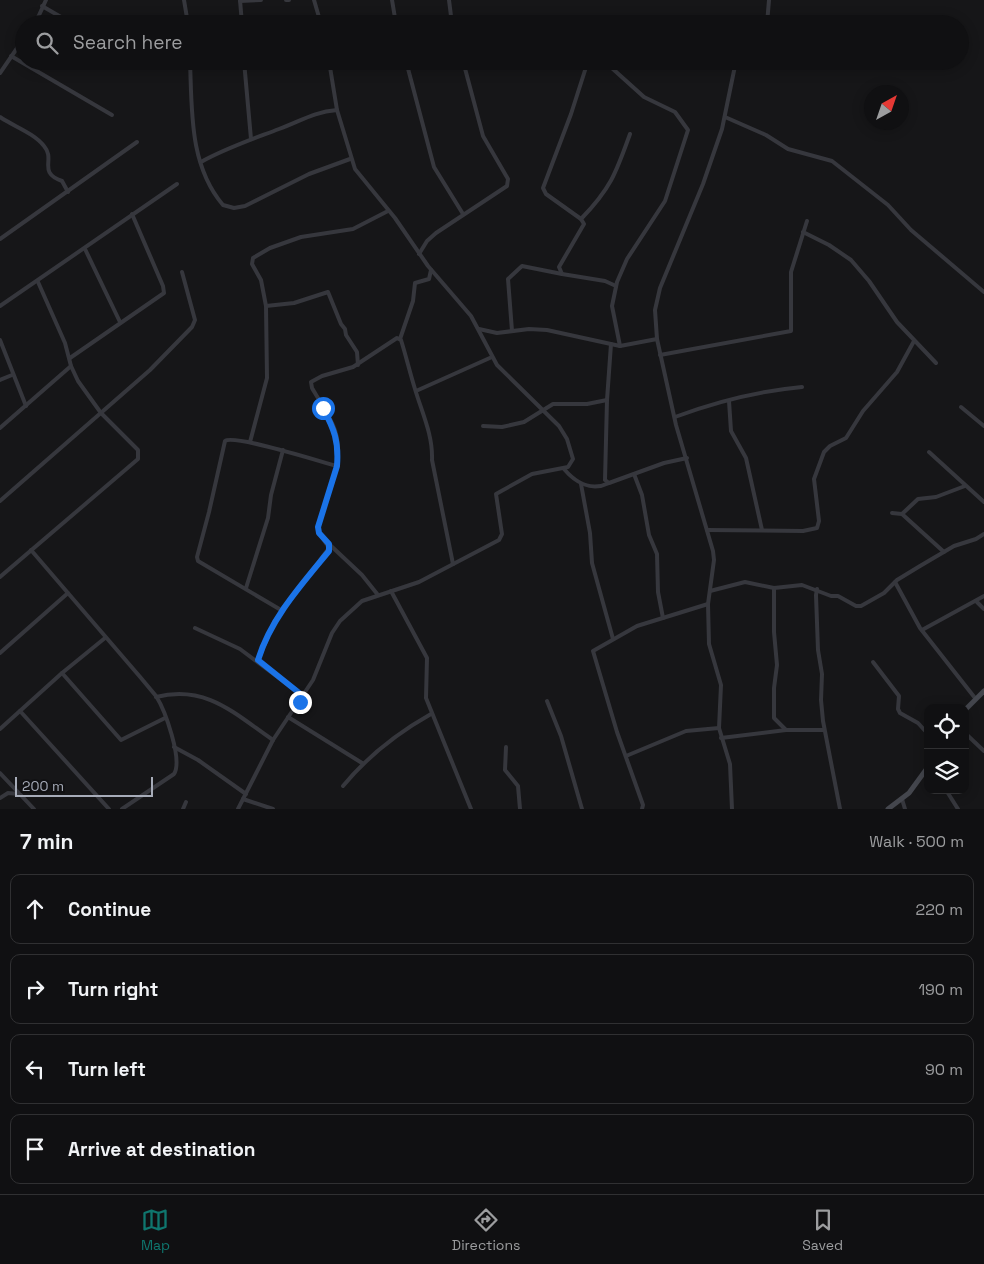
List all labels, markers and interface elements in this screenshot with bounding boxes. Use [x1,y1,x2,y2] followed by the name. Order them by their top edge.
[15,15,969,70] search box
[33,29,61,57] icon: search
[73,30,183,55] text: Search here
[864,85,909,130] north arrow
[312,397,335,420] route start
[289,691,312,714] route end
[924,704,969,794] map controls
[924,704,969,749] button: locate
[924,749,969,794] button: layers
[15,774,152,797] scale bar
[22,777,64,795] text: 200 m
[20,828,73,855] text: 7 min
[869,831,964,852] text: Walk · 500 m
[21,895,49,923] icon: ahead
[68,897,151,922] text: Continue
[916,899,963,920] text: 220 m
[21,975,49,1003] icon: right
[68,977,158,1002] text: Turn right
[918,979,963,1000] text: 190 m
[21,1055,49,1083] icon: left
[68,1057,146,1082] text: Turn left
[925,1059,963,1080] text: 90 m
[21,1135,49,1163] icon: arrive
[68,1137,256,1162] text: Arrive at destination
[141,1206,170,1254] tab: Map
[452,1206,520,1254] tab: Directions
[802,1206,843,1254] tab: Saved

